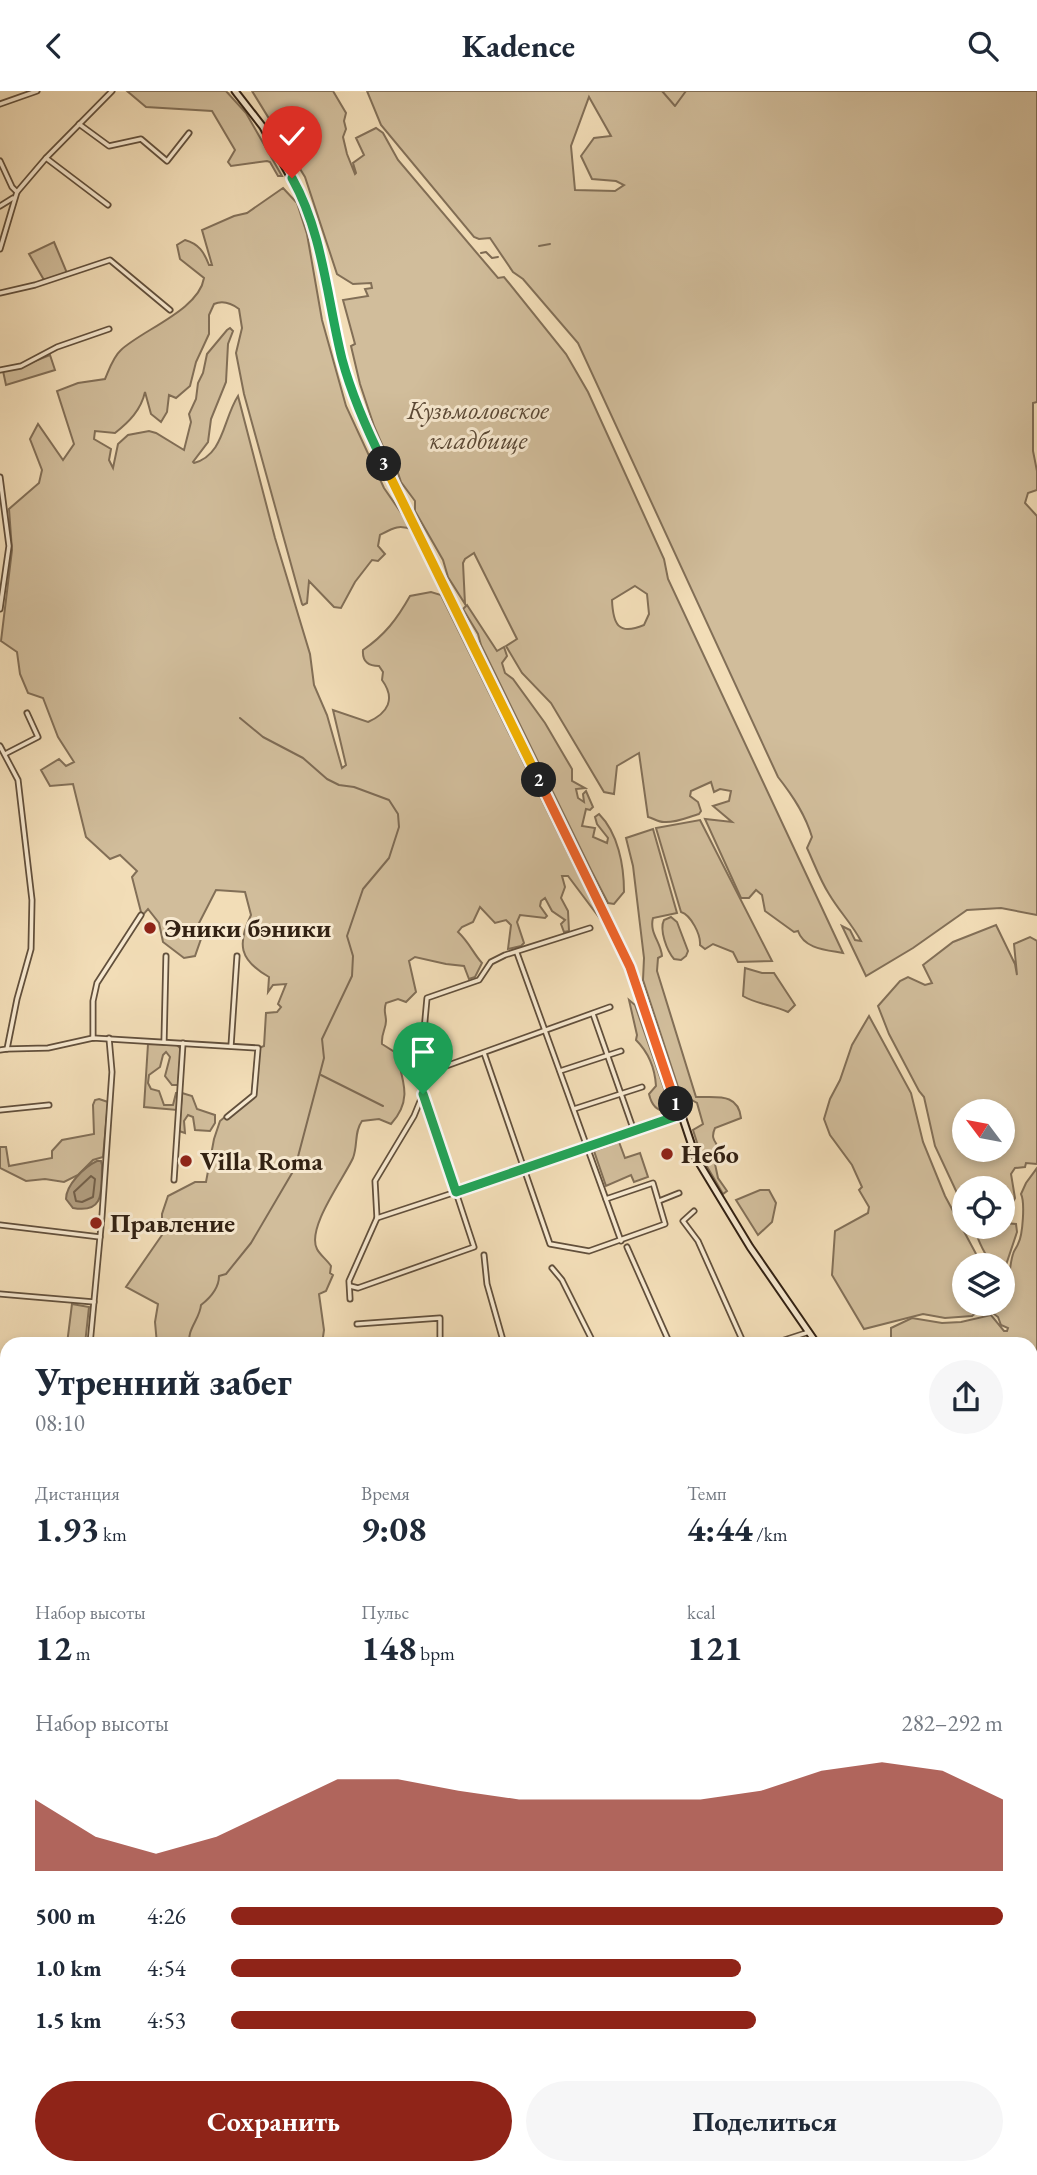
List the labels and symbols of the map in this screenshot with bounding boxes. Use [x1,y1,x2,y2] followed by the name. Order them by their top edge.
[262,106,322,178] pin
[406,393,550,457] park label: Кузьмоловское кладбище
[366,447,402,481] pin: 3
[522,763,556,797] pin: 2
[164,911,331,945] place label: Эники бэники
[142,920,158,936] marker: Эники бэники
[393,1022,453,1094] pin
[658,1087,694,1121] pin: 1
[952,1099,1015,1162] north arrow
[681,1137,739,1171] place label: Небо
[200,1144,323,1178] place label: Villa Roma
[659,1146,675,1162] marker: Небо
[178,1153,194,1169] marker: Villa Roma
[110,1206,235,1240] place label: Правление
[88,1215,104,1231] marker: Правление

